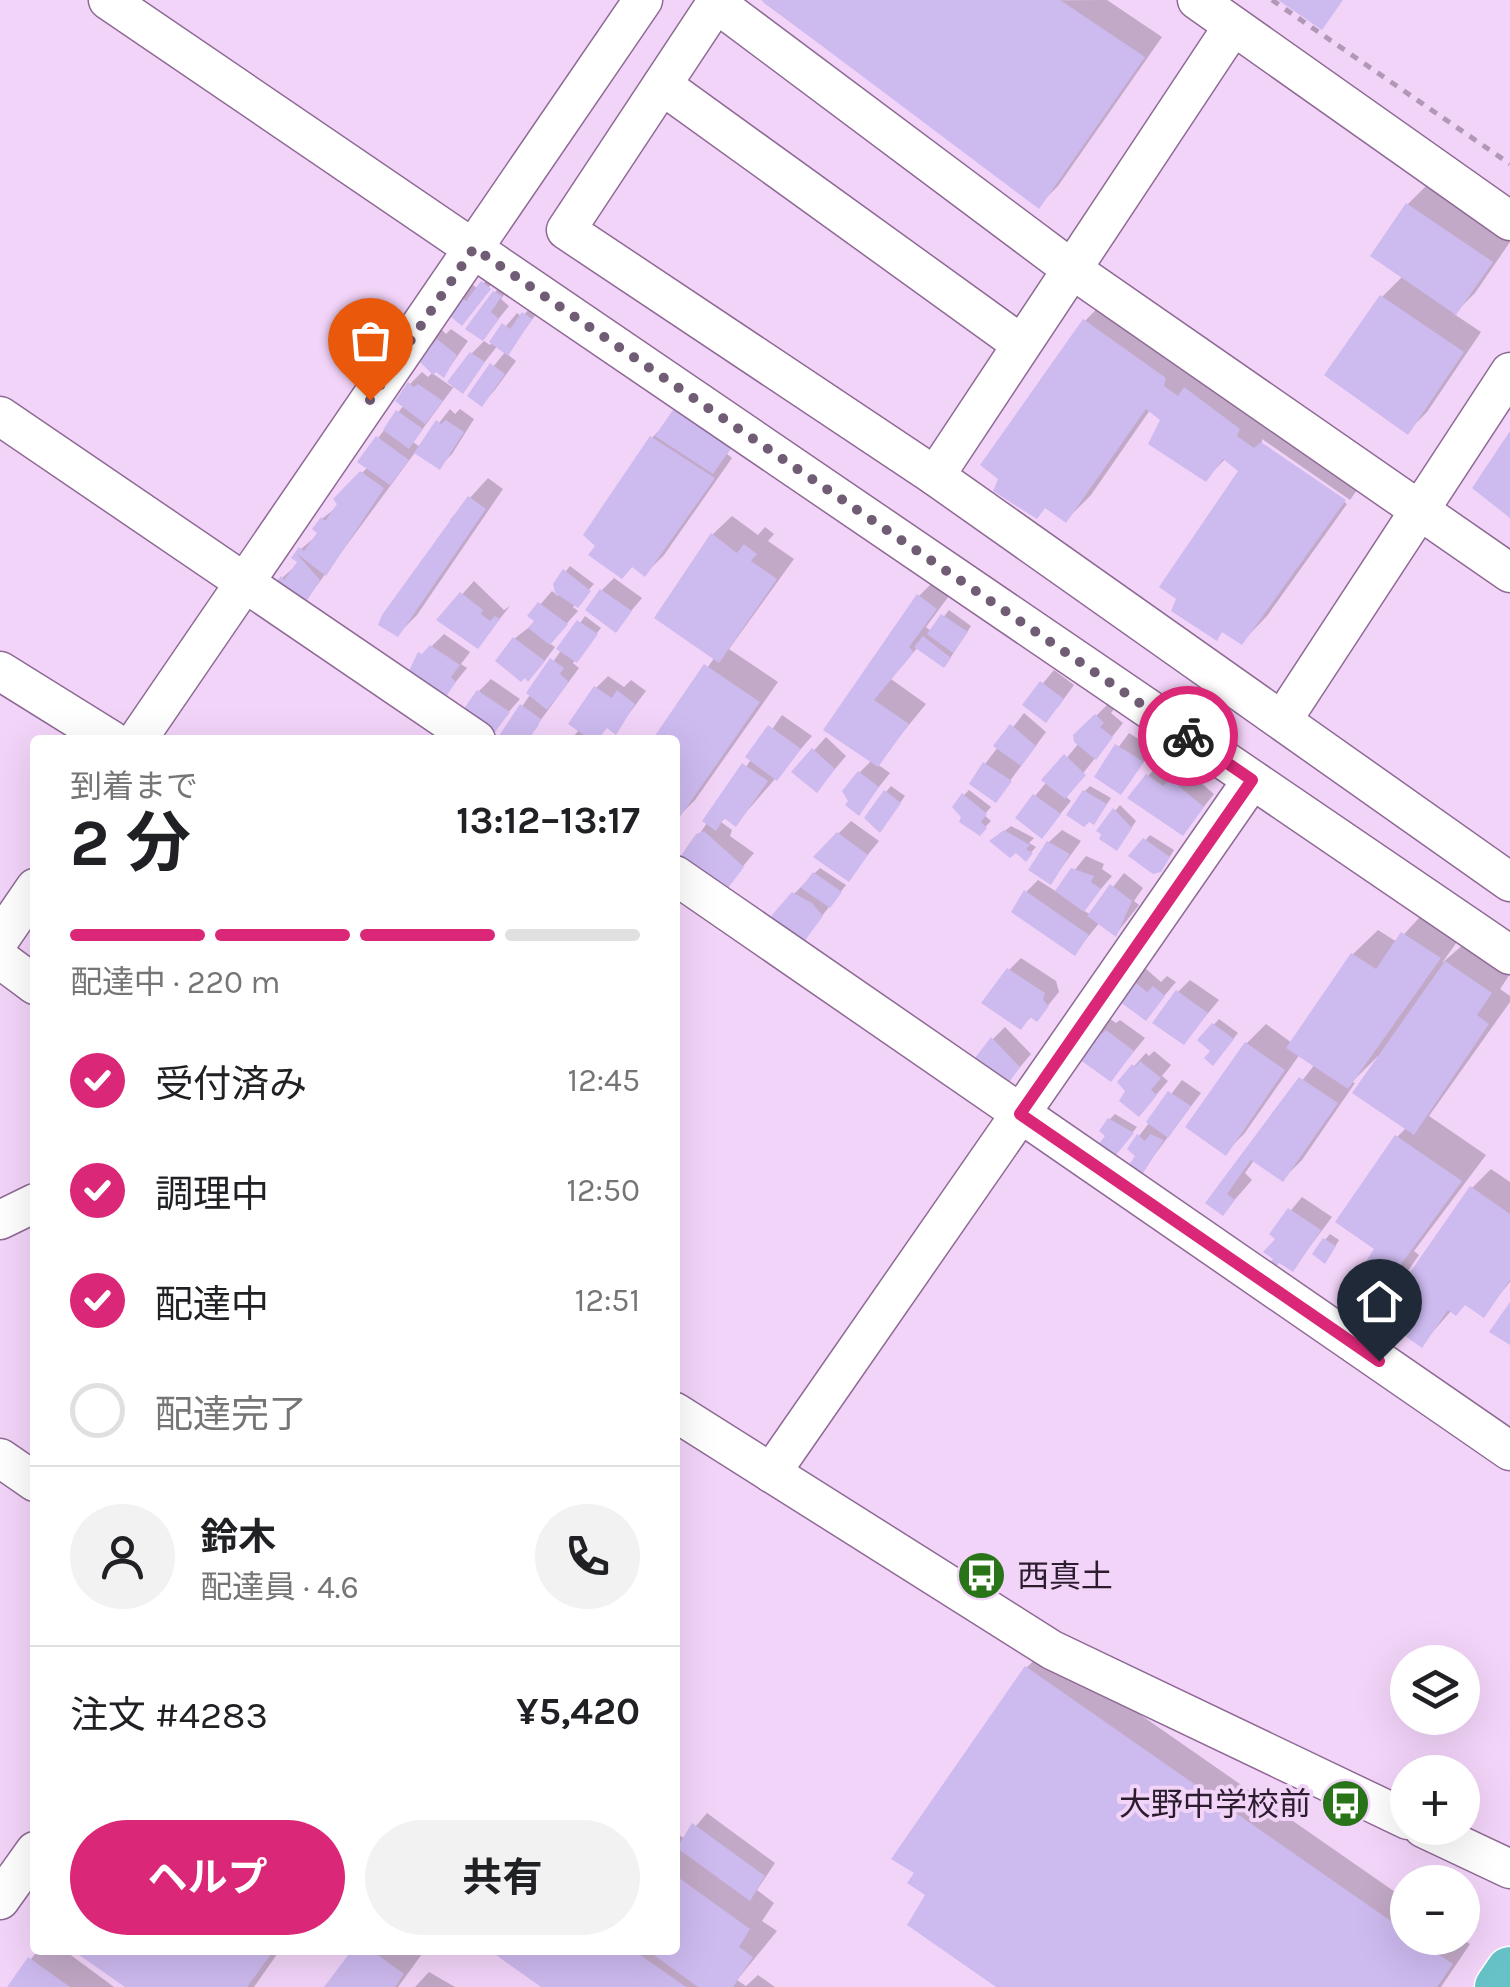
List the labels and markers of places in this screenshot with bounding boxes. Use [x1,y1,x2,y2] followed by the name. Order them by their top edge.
[328,298,413,401] pin
[1337,1259,1422,1362] pin
[956,1550,1008,1602] bus stop icon: 西真土
[1017,1558,1113,1595] place label: 西真土
[1320,1778,1372,1830] bus stop icon: 大野中学校前
[1119,1786,1311,1823] place label: 大野中学校前

